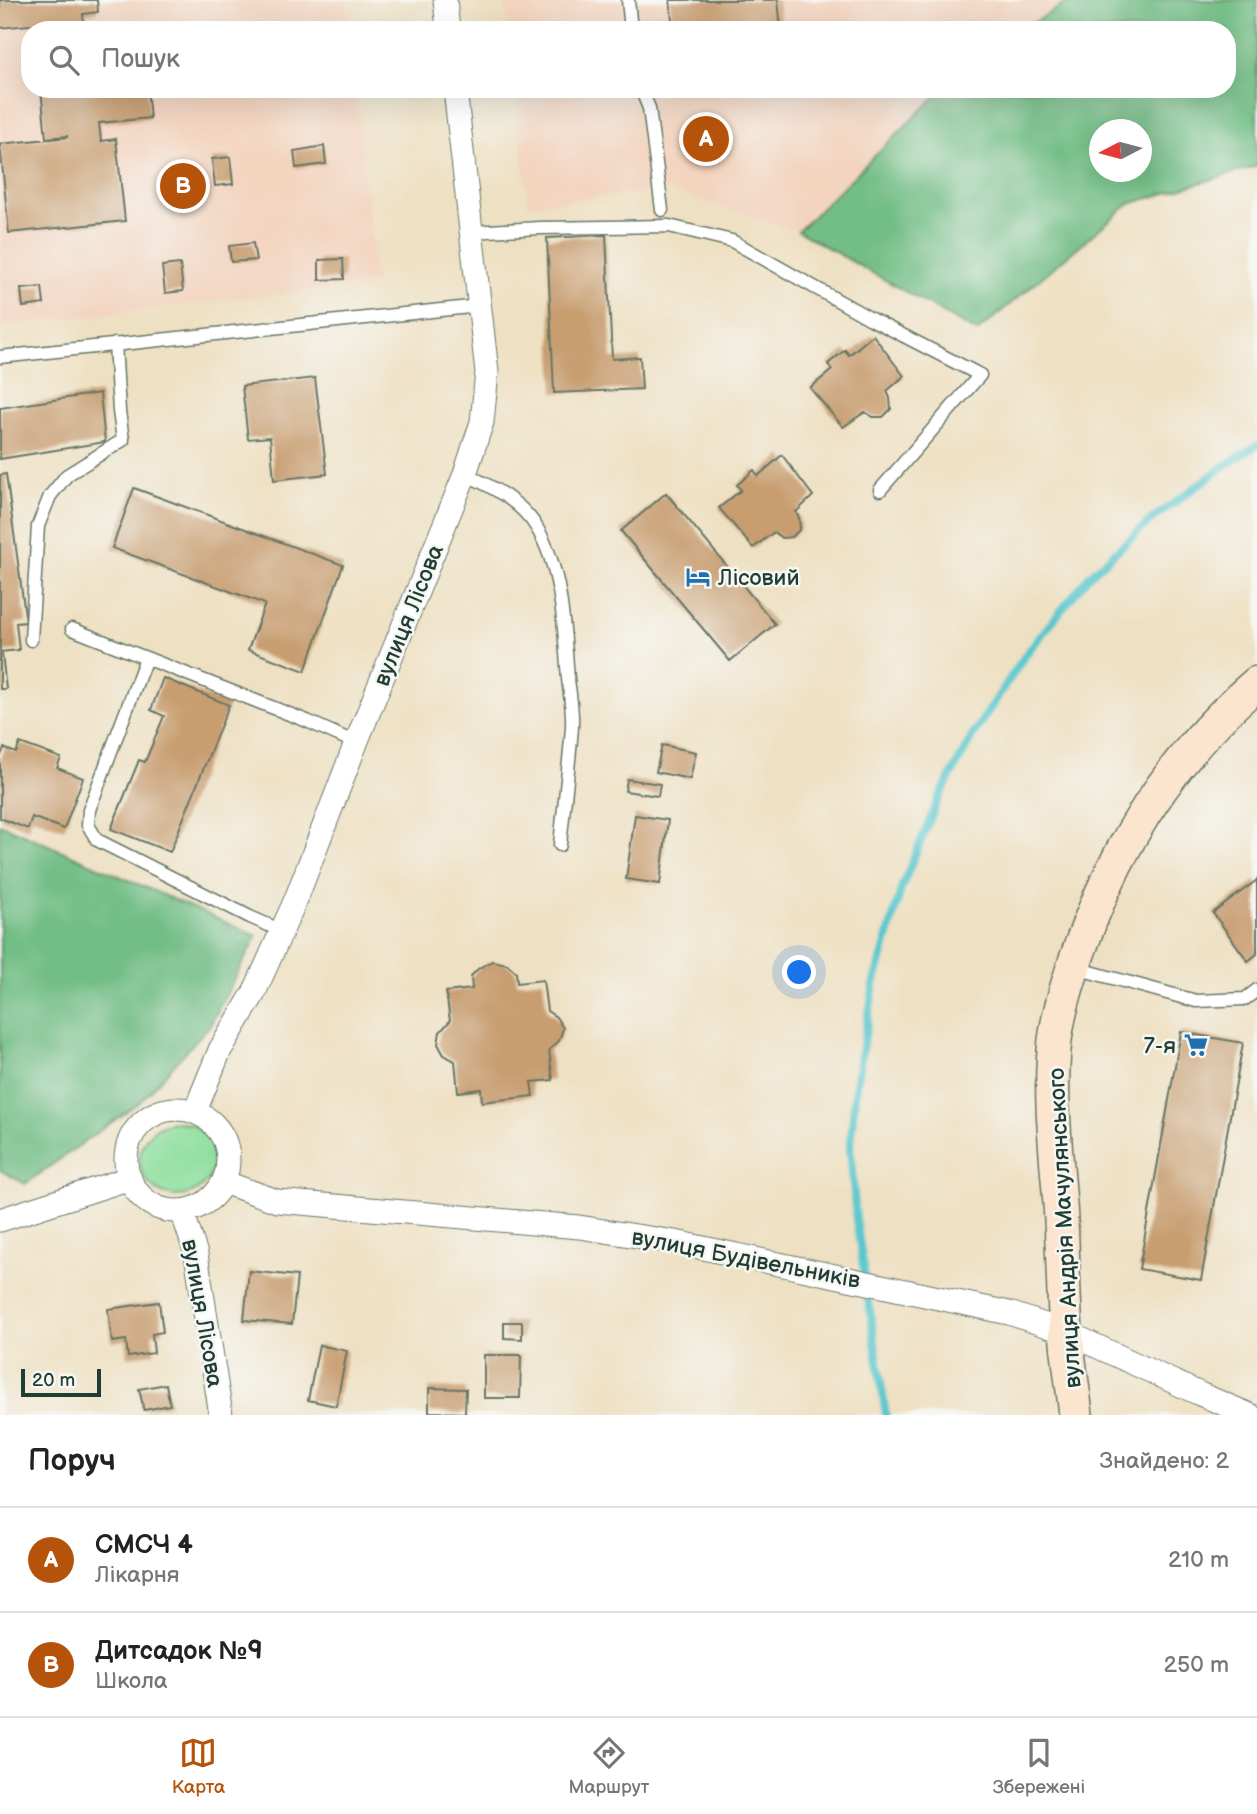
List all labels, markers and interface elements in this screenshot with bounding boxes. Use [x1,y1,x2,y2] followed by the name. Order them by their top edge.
[21,21,1236,98] search box
[45,41,83,79] icon: search
[101,44,180,75] text: Пошук
[683,113,729,165] pin: A
[1089,119,1152,182] north arrow
[160,160,206,212] pin: B
[368,540,450,690] street label: вулиця Лісова
[684,563,712,591] hotel icon: Лісовий
[717,564,800,592] place label: Лісовий
[782,955,816,989] your location
[1182,1031,1210,1059] supermarket icon: 7-я
[1144,1032,1176,1060] place label: 7-я
[1043,1067,1087,1389] street label: вулиця Андрія Мачулянського
[629,1223,863,1295] street label: вулиця Будівельників
[175,1237,229,1390] street label: вулиця Лісова
[21,1366,102,1398] scale bar
[32,1369,75,1392] text: 20 m
[28,1443,116,1479] text: Поруч
[1100,1447,1229,1475] text: Знайдено: 2
[95,1530,193,1561] text: СМСЧ 4
[44,1546,58,1574] text: A
[1168,1546,1229,1574] text: 210 m
[95,1561,179,1589] text: Лікарня
[95,1636,263,1667] text: Дитсадок №9
[43,1651,59,1679] text: B
[1163,1651,1229,1679] text: 250 m
[95,1667,168,1695] text: Школа
[172,1734,225,1799] tab: Карта
[569,1734,649,1799] tab: Маршрут
[993,1734,1085,1799] tab: Збережені

